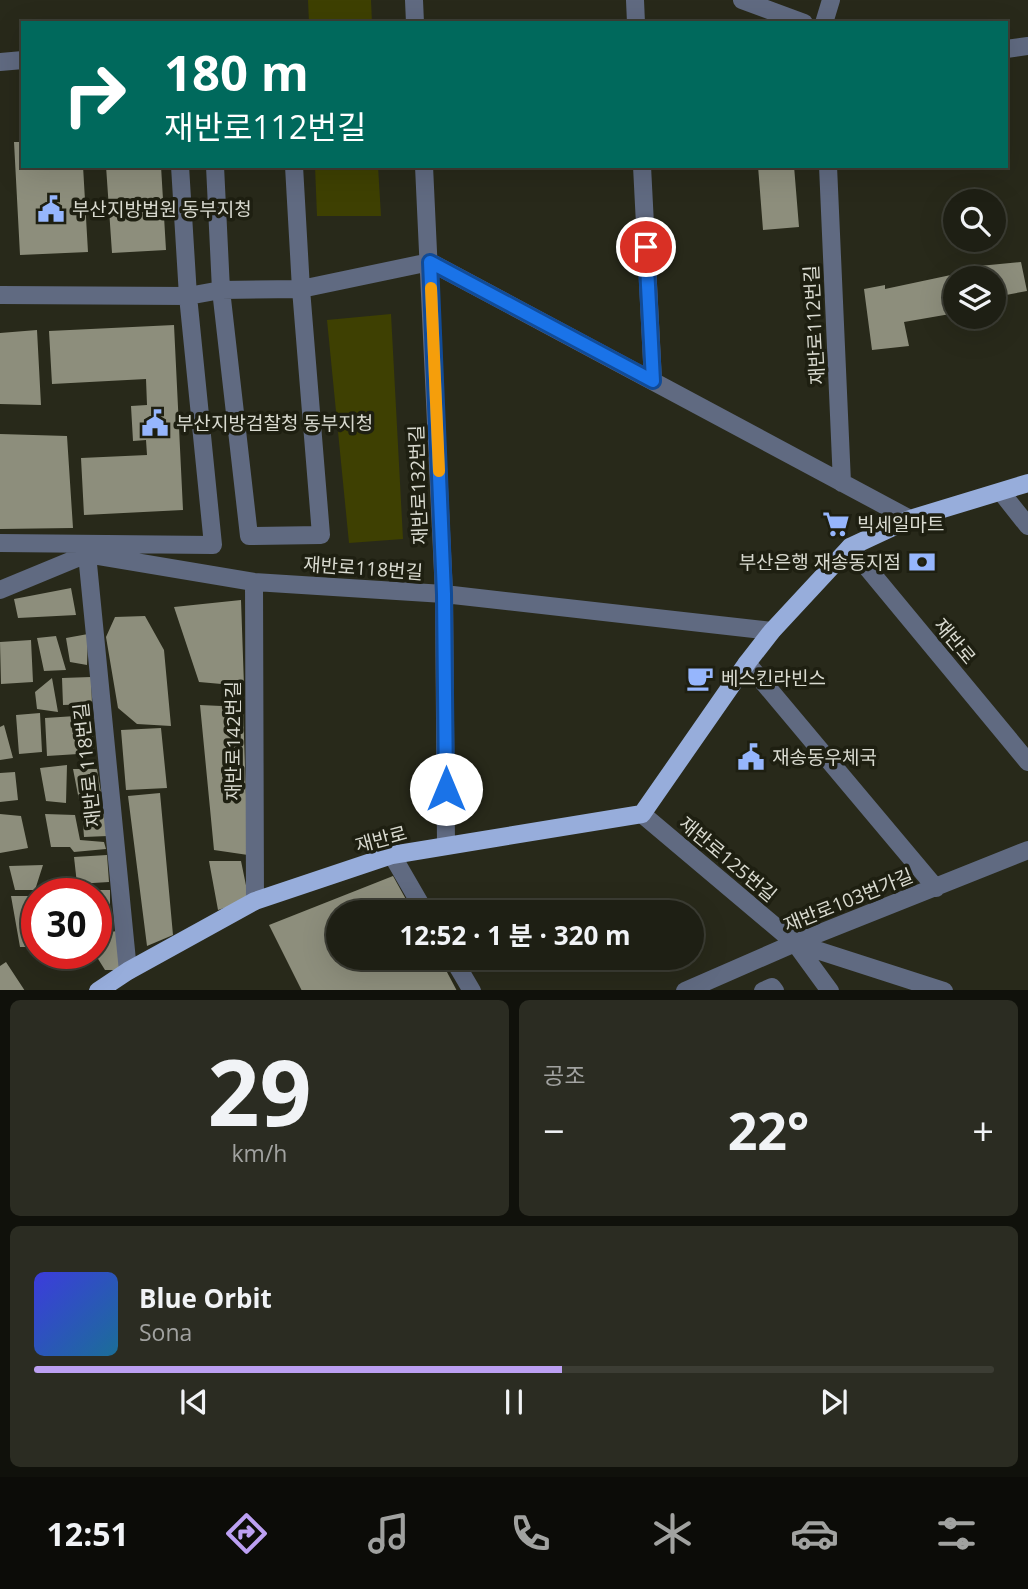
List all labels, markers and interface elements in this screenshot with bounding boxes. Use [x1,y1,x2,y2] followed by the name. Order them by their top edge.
[164,39,309,105] text: 180 m
[49,49,140,140] icon: right
[164,105,366,148] text: 재반로112번길
[943,189,1006,329] map controls
[943,189,1006,252] button: search
[36,194,66,224] public building icon: 부산지방법원 동부지청
[72,196,252,222] place label: 부산지방법원 동부지청
[616,217,676,277] pin
[627,228,665,266] icon: arrive
[798,264,830,386] street label: 재반로112번길
[943,266,1006,329] button: layers
[140,408,170,438] public building icon: 부산지방검찰청 동부지청
[176,410,373,436] place label: 부산지방검찰청 동부지청
[403,425,433,545] street label: 재반로132번길
[821,509,851,539] supermarket icon: 빅세일마트
[857,511,944,537] place label: 빅세일마트
[907,547,937,577] bank icon: 부산은행 재송동지점
[739,549,901,575] place label: 부산은행 재송동지점
[302,551,424,585] street label: 재반로118번길
[928,613,982,669] street label: 재반로
[685,663,715,693] cafe icon: 베스킨라빈스
[721,665,826,691] place label: 베스킨라빈스
[220,681,246,801] street label: 재반로142번길
[68,702,106,828] street label: 재반로 118번길
[736,742,766,772] public building icon: 재송동우체국
[772,744,877,770] place label: 재송동우체국
[409,752,483,826] position arrow
[674,810,782,908] street label: 재반로125번길
[352,820,410,858] street label: 재반로
[779,862,917,938] street label: 재반로103번가길
[21,878,112,969] speed limit sign: 30
[399,917,631,953] text: 12:52 · 1 분 · 320 m
[207,1029,312,1153] text: 29
[543,1059,585,1091] text: 공조
[728,1094,809,1165] text: 22°
[543,1104,565,1156] text: −
[972,1104,994,1156] text: +
[232,1137,287,1169] text: km/h
[139,1280,272,1316] text: Blue Orbit
[139,1316,192,1348] text: Sona
[175,1383,213,1421] icon: previous
[495,1383,533,1421] icon: pause
[815,1383,853,1421] icon: next
[222,1509,271,1558] icon: directions
[364,1509,413,1558] icon: music
[506,1509,555,1558] icon: phone
[648,1509,697,1558] icon: climate
[790,1509,839,1558] icon: car
[932,1509,981,1558] icon: filters
[47,1512,129,1555] text: 12:51

